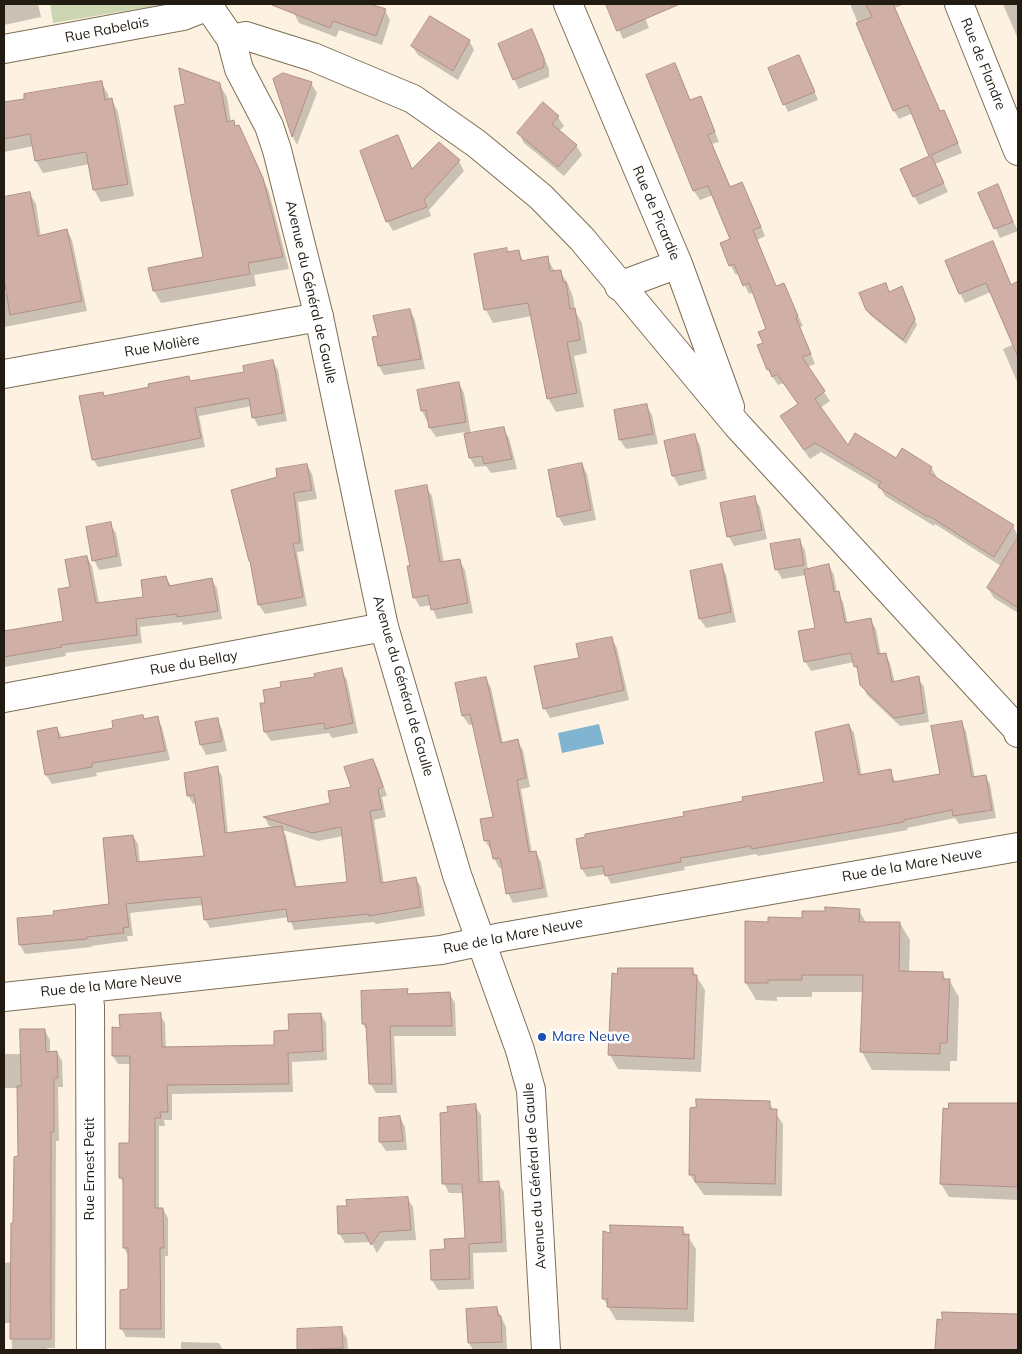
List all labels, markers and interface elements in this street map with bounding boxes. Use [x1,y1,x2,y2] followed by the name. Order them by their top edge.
[64,14,150,46] street label: Rue Rabelais
[957,16,1009,112] street label: Rue de Flandre
[629,163,683,263] street label: Rue de Picardie
[282,199,340,385] street label: Avenue du Général de Gaulle
[123,331,201,361] street label: Rue Molière
[369,594,437,778] street label: Avenue du Général de Gaulle
[149,647,239,679] street label: Rue du Bellay
[841,844,983,886] street label: Rue de la Mare Neuve
[442,914,584,958] street label: Rue de la Mare Neuve
[40,969,182,1001] street label: Rue de la Mare Neuve
[552,1029,630,1045] place label: Mare Neuve
[536,1031,548,1043] marker: Mare Neuve
[520,1082,550,1270] street label: Avenue du Général de Gaulle
[82,1117,98,1221] street label: Rue Ernest Petit

